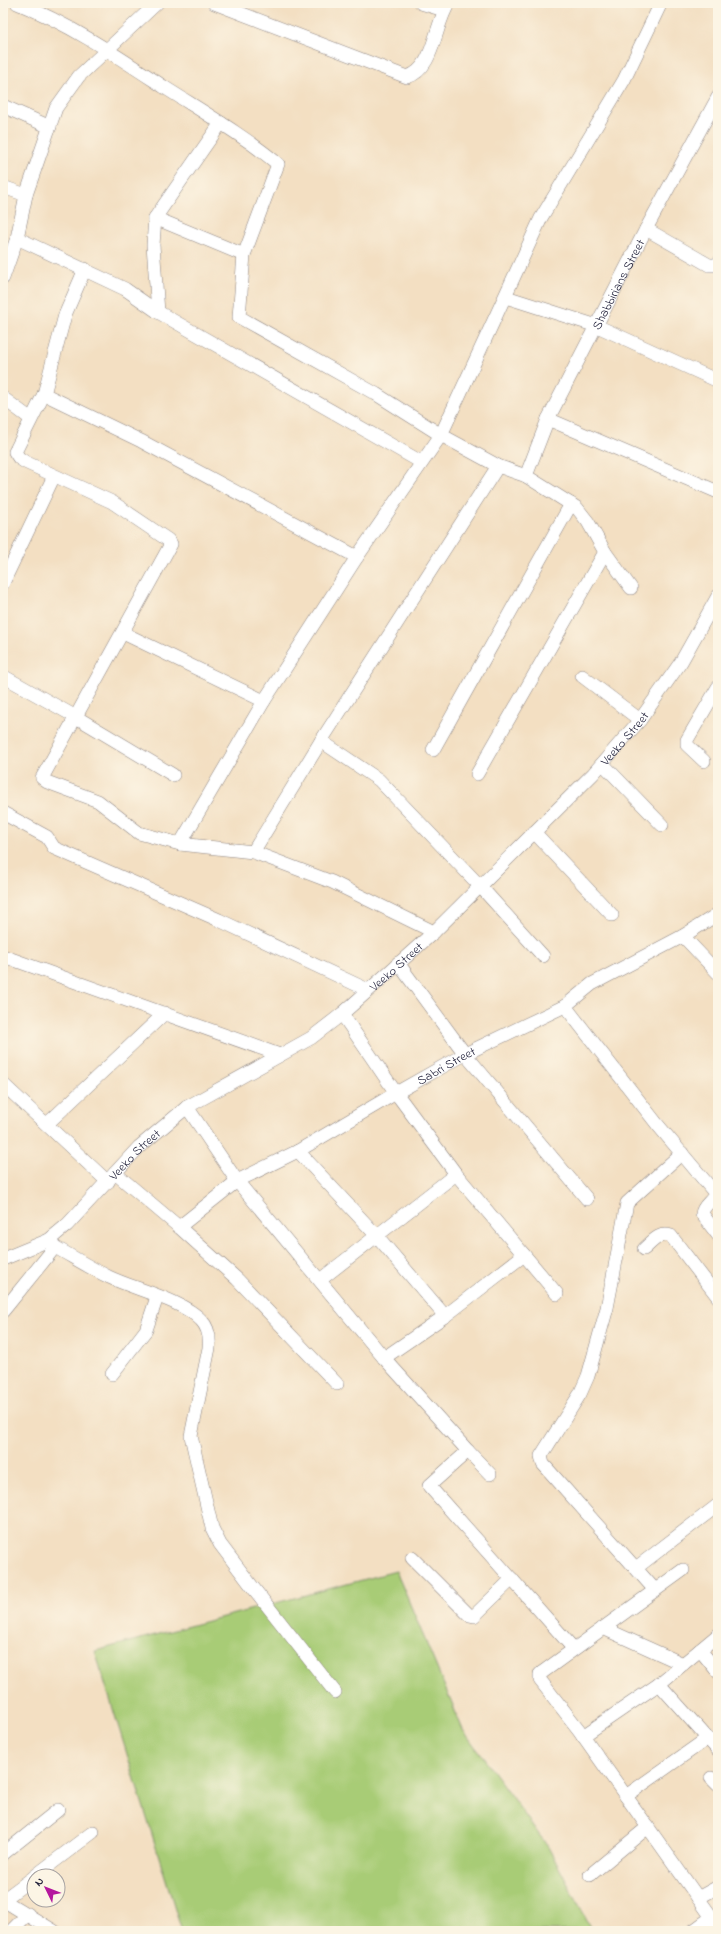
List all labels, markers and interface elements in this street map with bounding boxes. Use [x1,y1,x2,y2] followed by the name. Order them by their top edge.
[588,235,651,333] street label: Shabbirians Street
[596,707,655,771] street label: Veeko Street
[365,938,428,997] street label: Veeko Street
[414,1042,480,1090] street label: Sabri Street
[104,1125,166,1186] street label: Veeko Street
[26,1868,66,1908] north arrow
[31,1874,48,1890] text: N

